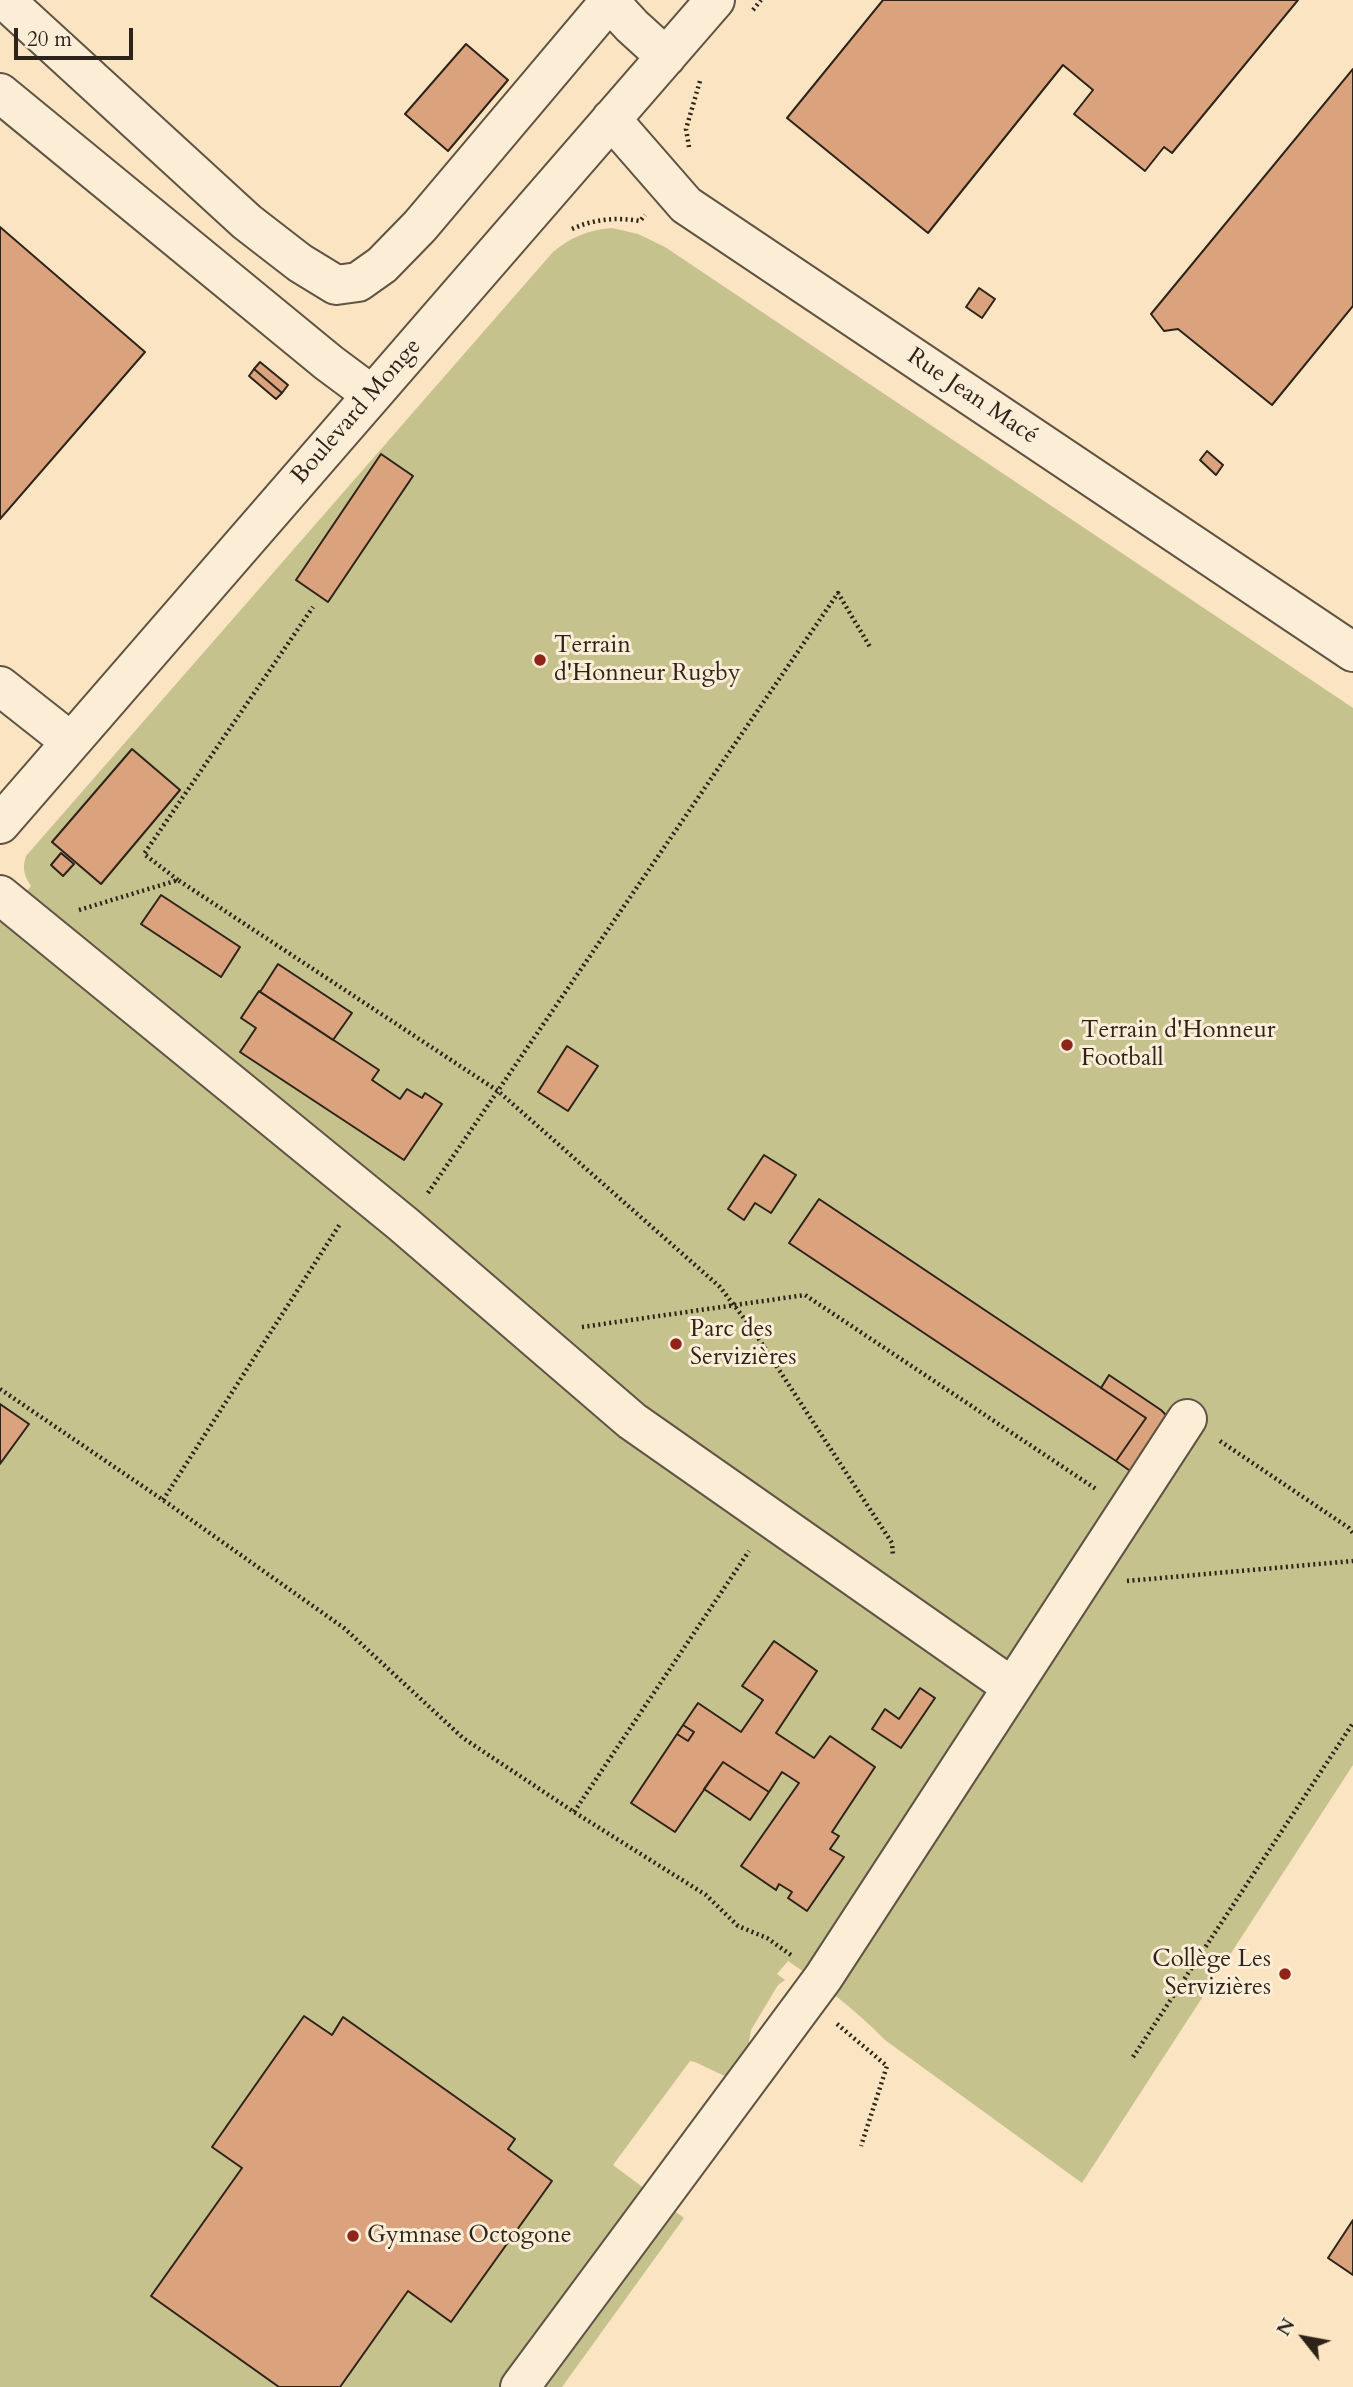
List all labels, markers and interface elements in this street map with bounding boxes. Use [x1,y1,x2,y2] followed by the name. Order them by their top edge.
[18,14,136,58] scale bar
[27,25,72,54] text: 20 m
[286,333,428,491] street label: Boulevard Monge
[901,343,1043,451] street label: Rue Jean Macé
[554,632,741,688] place label: Terrain d'Honneur Rugby
[532,652,548,668] marker: Terrain d'Honneur Rugby
[1081,1017,1276,1073] place label: Terrain d'Honneur Football
[1059,1037,1075,1053] marker: Terrain d'Honneur Football
[690,1316,797,1372] place label: Parc des Servizières
[668,1336,684,1352] marker: Parc des Servizières
[1152,1946,1271,2002] place label: Collège Les Servizières
[1277,1966,1293,1982] marker: Collège Les Servizières
[367,2222,572,2250] place label: Gymnase Octogone
[345,2228,361,2244] marker: Gymnase Octogone
[1269,2303,1339,2373] north arrow
[1271,2313,1301,2341] text: N

